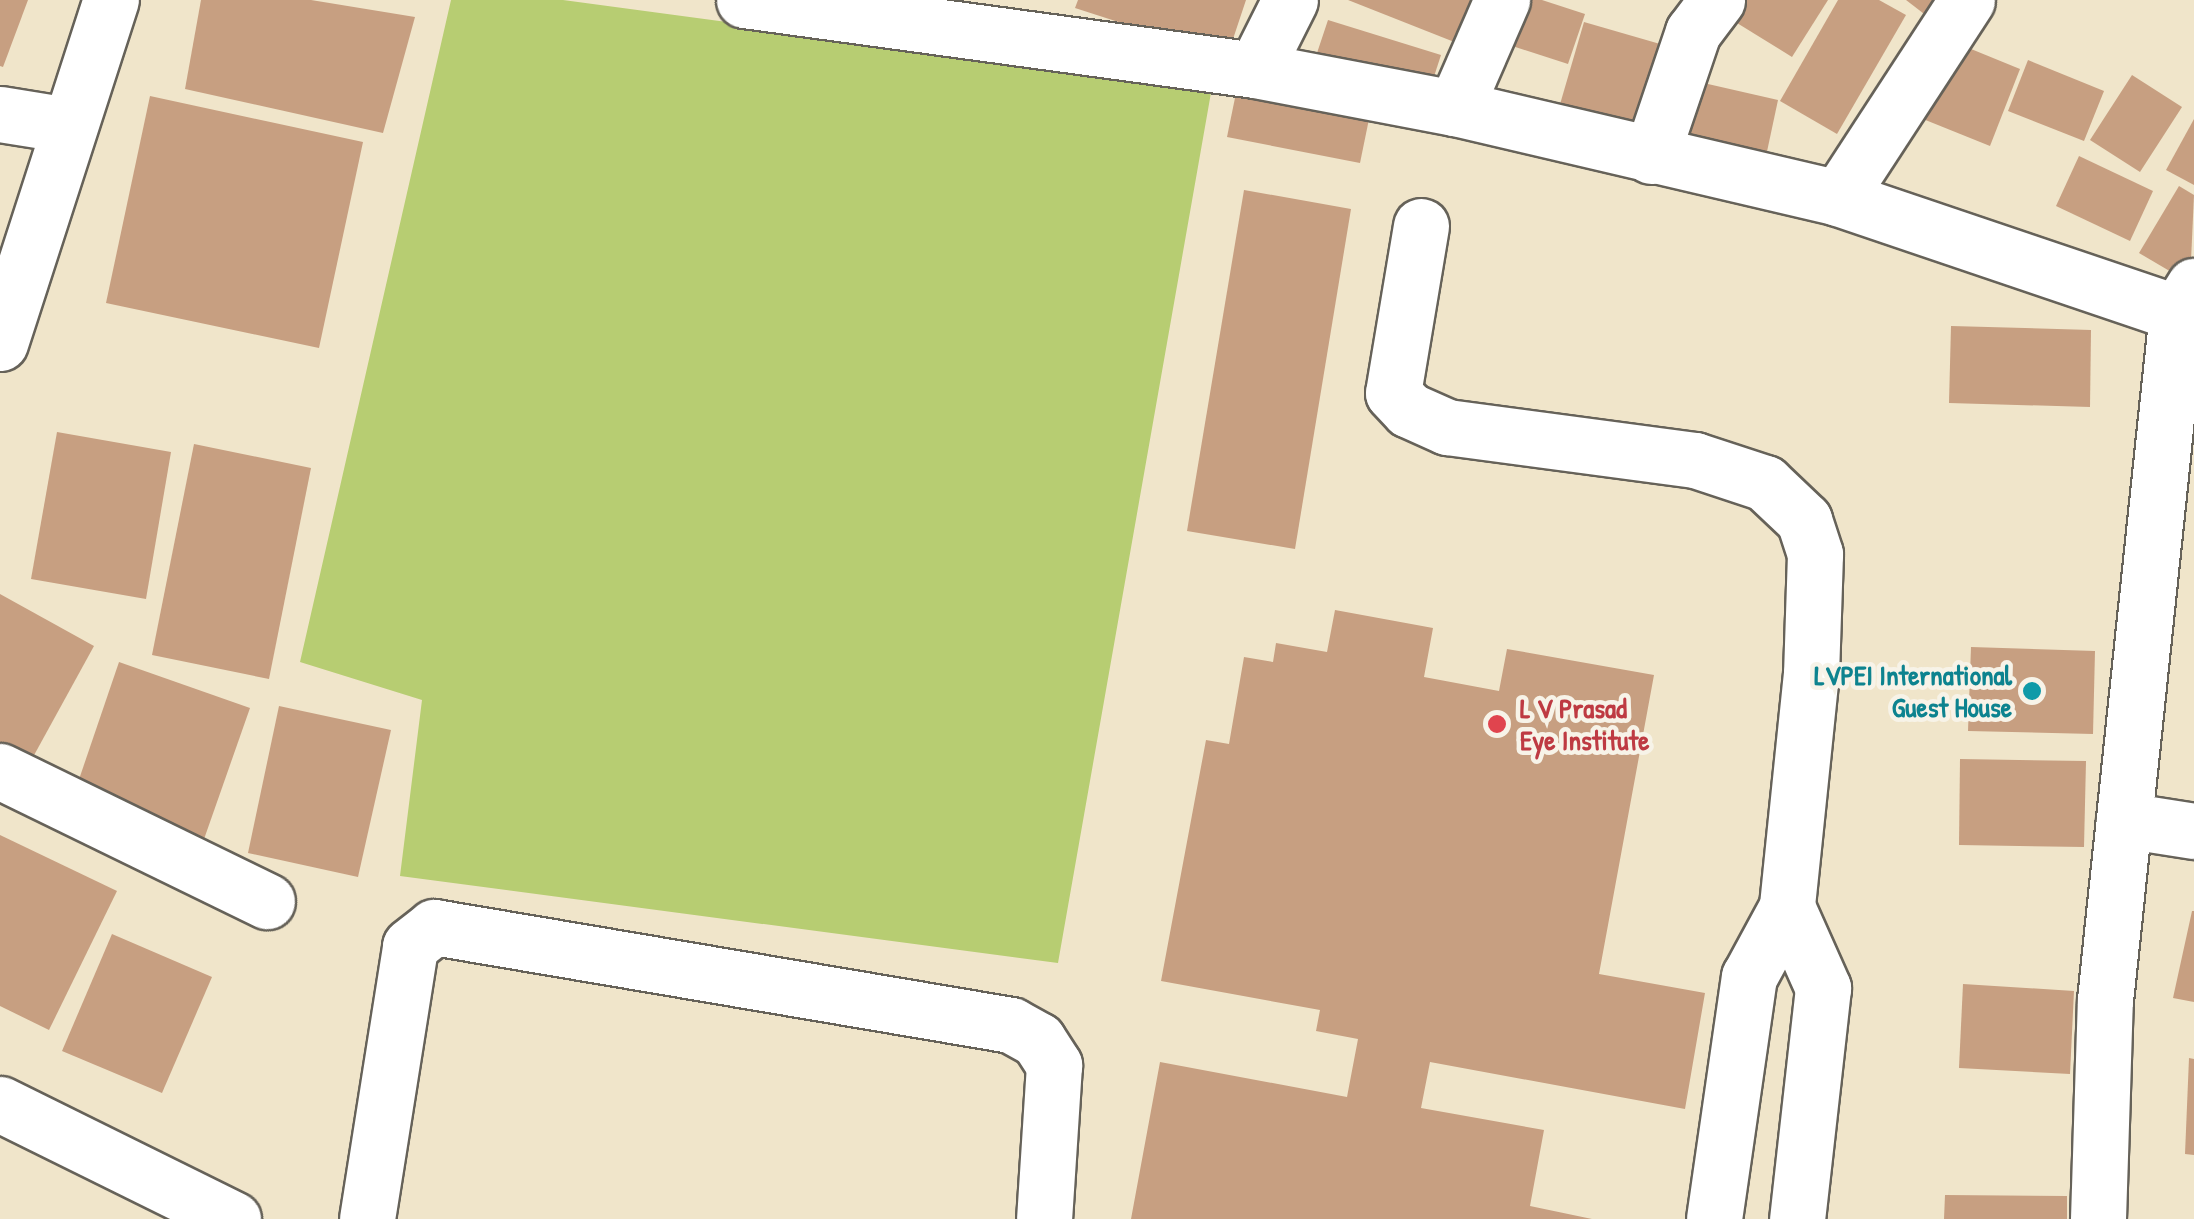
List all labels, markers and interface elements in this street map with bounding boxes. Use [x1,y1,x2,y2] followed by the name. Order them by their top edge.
[1814,658,2012,724] place label: LVPEI International Guest House
[2021,680,2043,702] marker: LVPEI International Guest House
[1520,691,1649,757] place label: L V Prasad Eye Institute
[1484,711,1510,737] marker: L V Prasad Eye Institute

